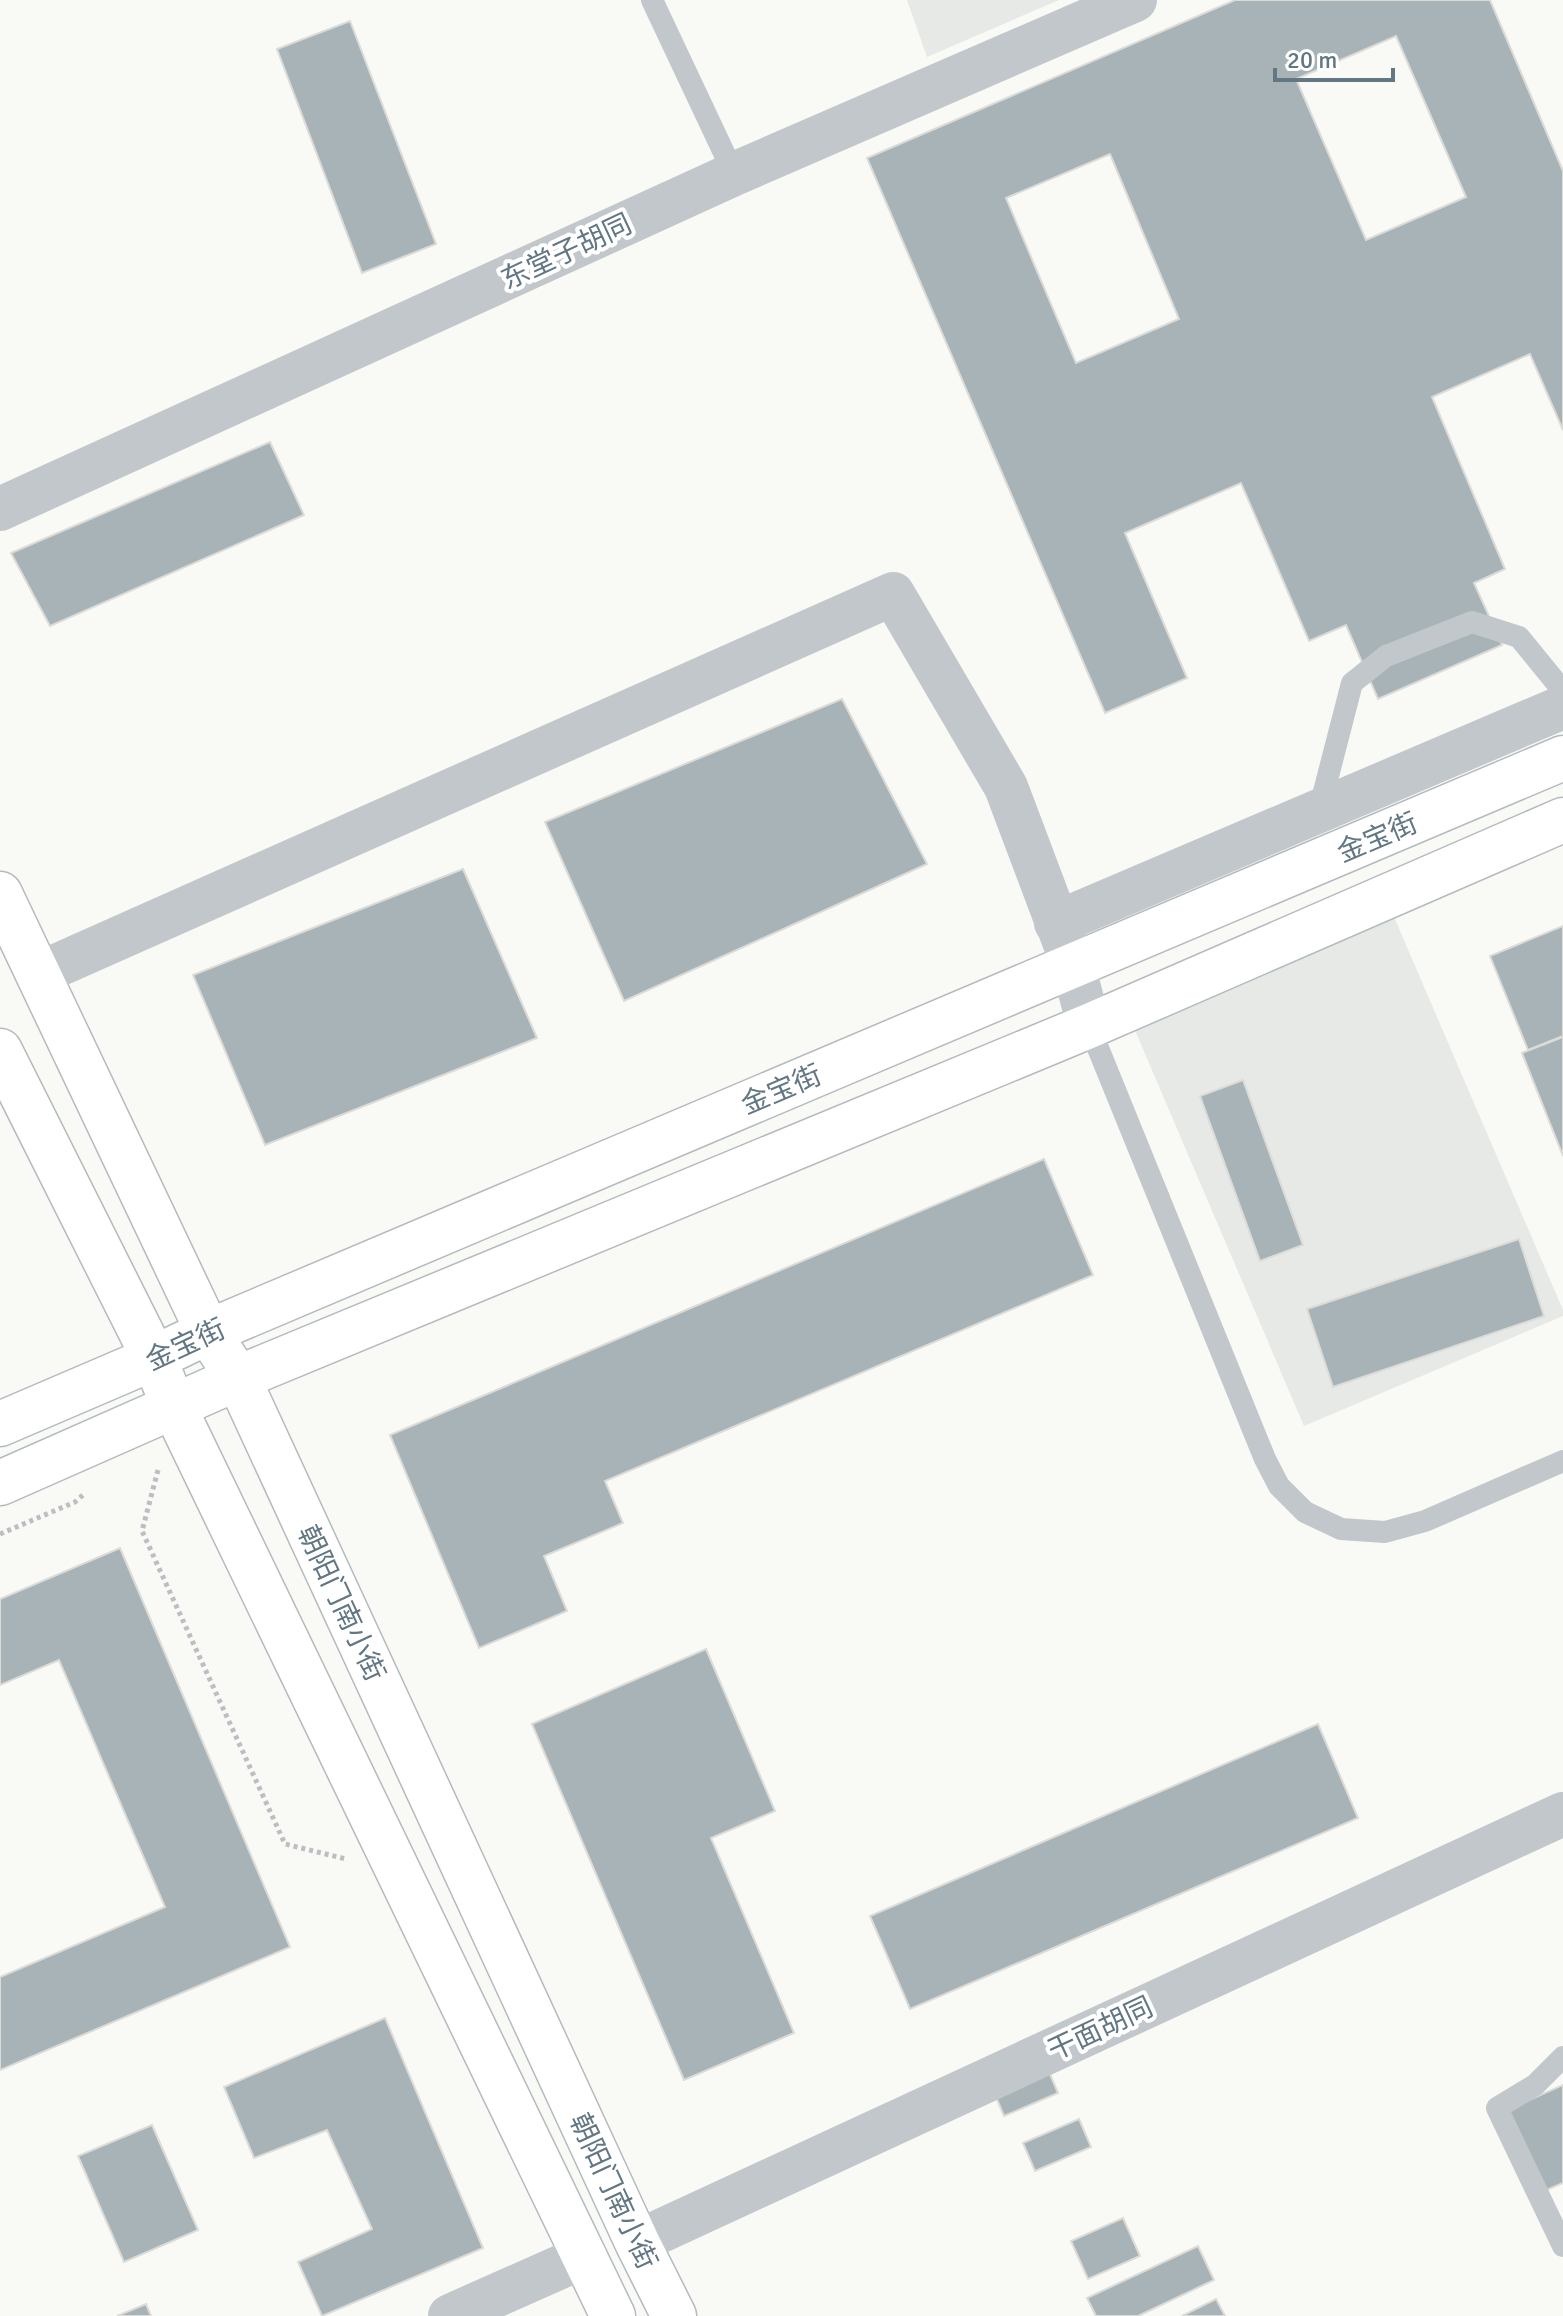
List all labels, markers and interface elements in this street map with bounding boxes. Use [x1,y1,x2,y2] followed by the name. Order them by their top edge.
[1275,32,1393,82] scale bar
[1287,45,1337,75] text: 20 m
[496,207,637,297] street label: 东堂子胡同
[1332,806,1423,870] street label: 金宝街
[736,1058,827,1122] street label: 金宝街
[140,1312,231,1378] street label: 金宝街
[290,1520,392,1687] street label: 朝阳门南小街
[1042,1990,1158,2068] street label: 干面胡同
[562,2108,664,2275] street label: 朝阳门南小街

